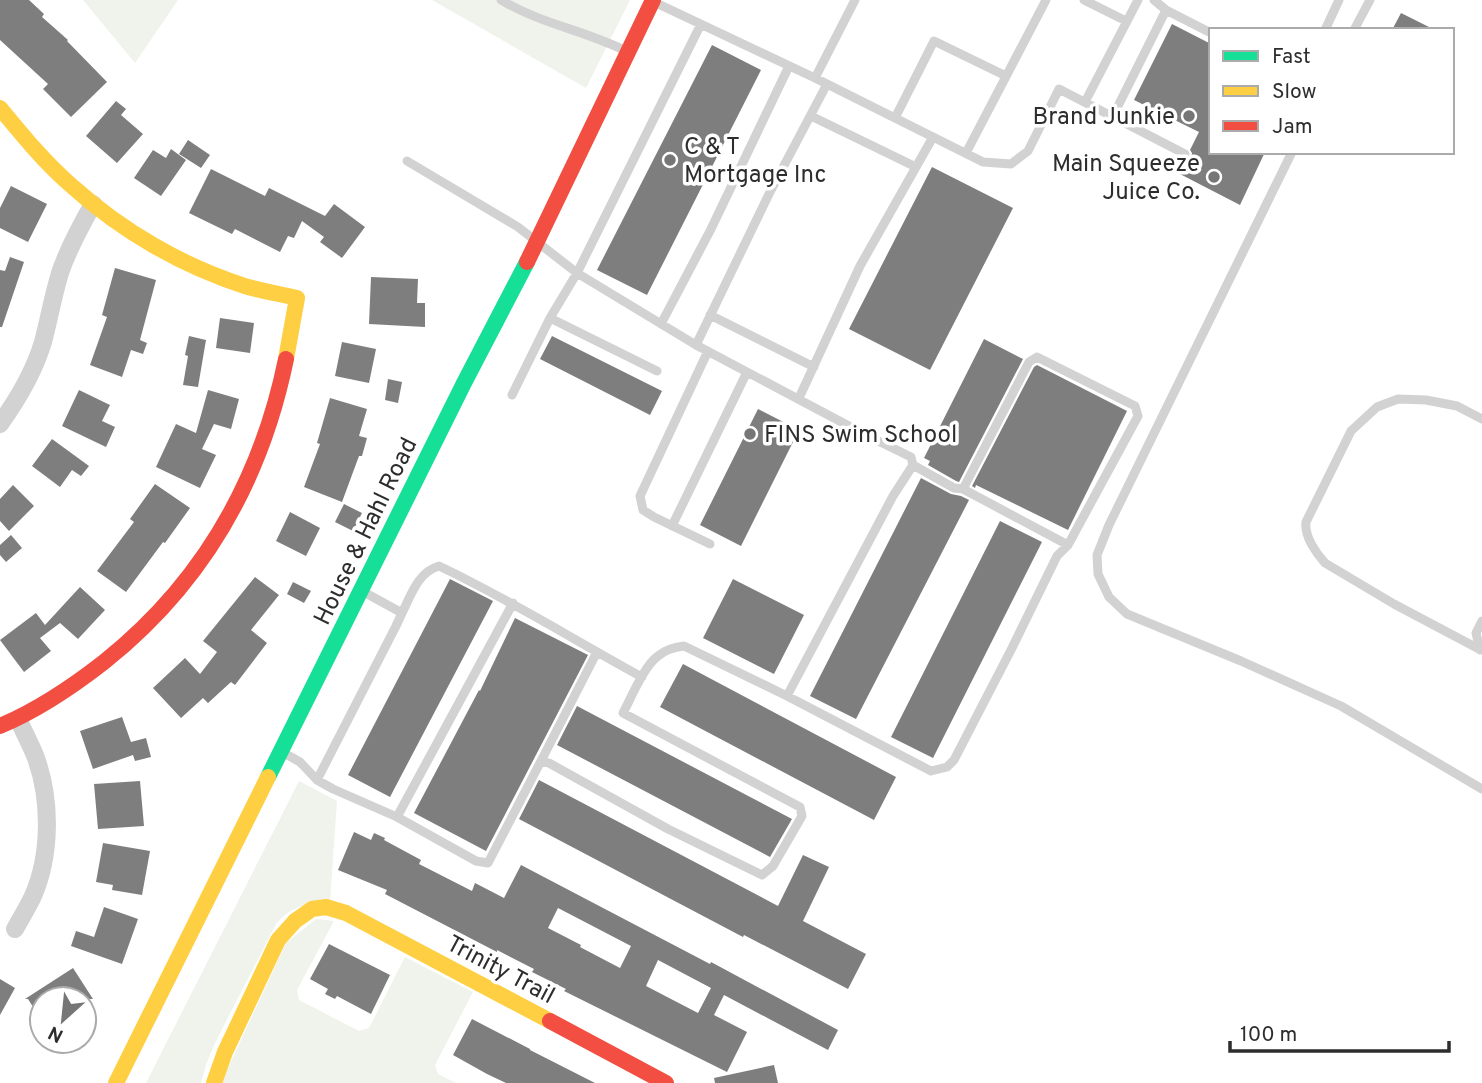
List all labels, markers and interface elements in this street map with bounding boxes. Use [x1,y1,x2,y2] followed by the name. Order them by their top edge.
[1209,28,1454,154] legend
[1272,44,1311,71] text: Fast
[1272,79,1317,106] text: Slow
[1032,103,1175,133] place label: Brand Junkie
[1181,108,1197,124] marker: Brand Junkie
[1272,114,1313,141] text: Jam
[684,133,826,191] place label: C & T Mortgage Inc
[1052,150,1200,208] place label: Main Squeeze Juice Co.
[662,152,678,168] marker: C & T Mortgage Inc
[1206,169,1222,185] marker: Main Squeeze Juice Co.
[764,421,957,451] place label: FINS Swim School
[742,426,758,442] marker: FINS Swim School
[308,433,425,631] street label: House & Hahl Road
[441,930,559,1012] street label: Trinity Trail
[28,985,98,1055] north arrow
[1230,1010,1449,1054] scale bar
[45,1020,68,1047] text: N
[1240,1022,1297,1049] text: 100 m

